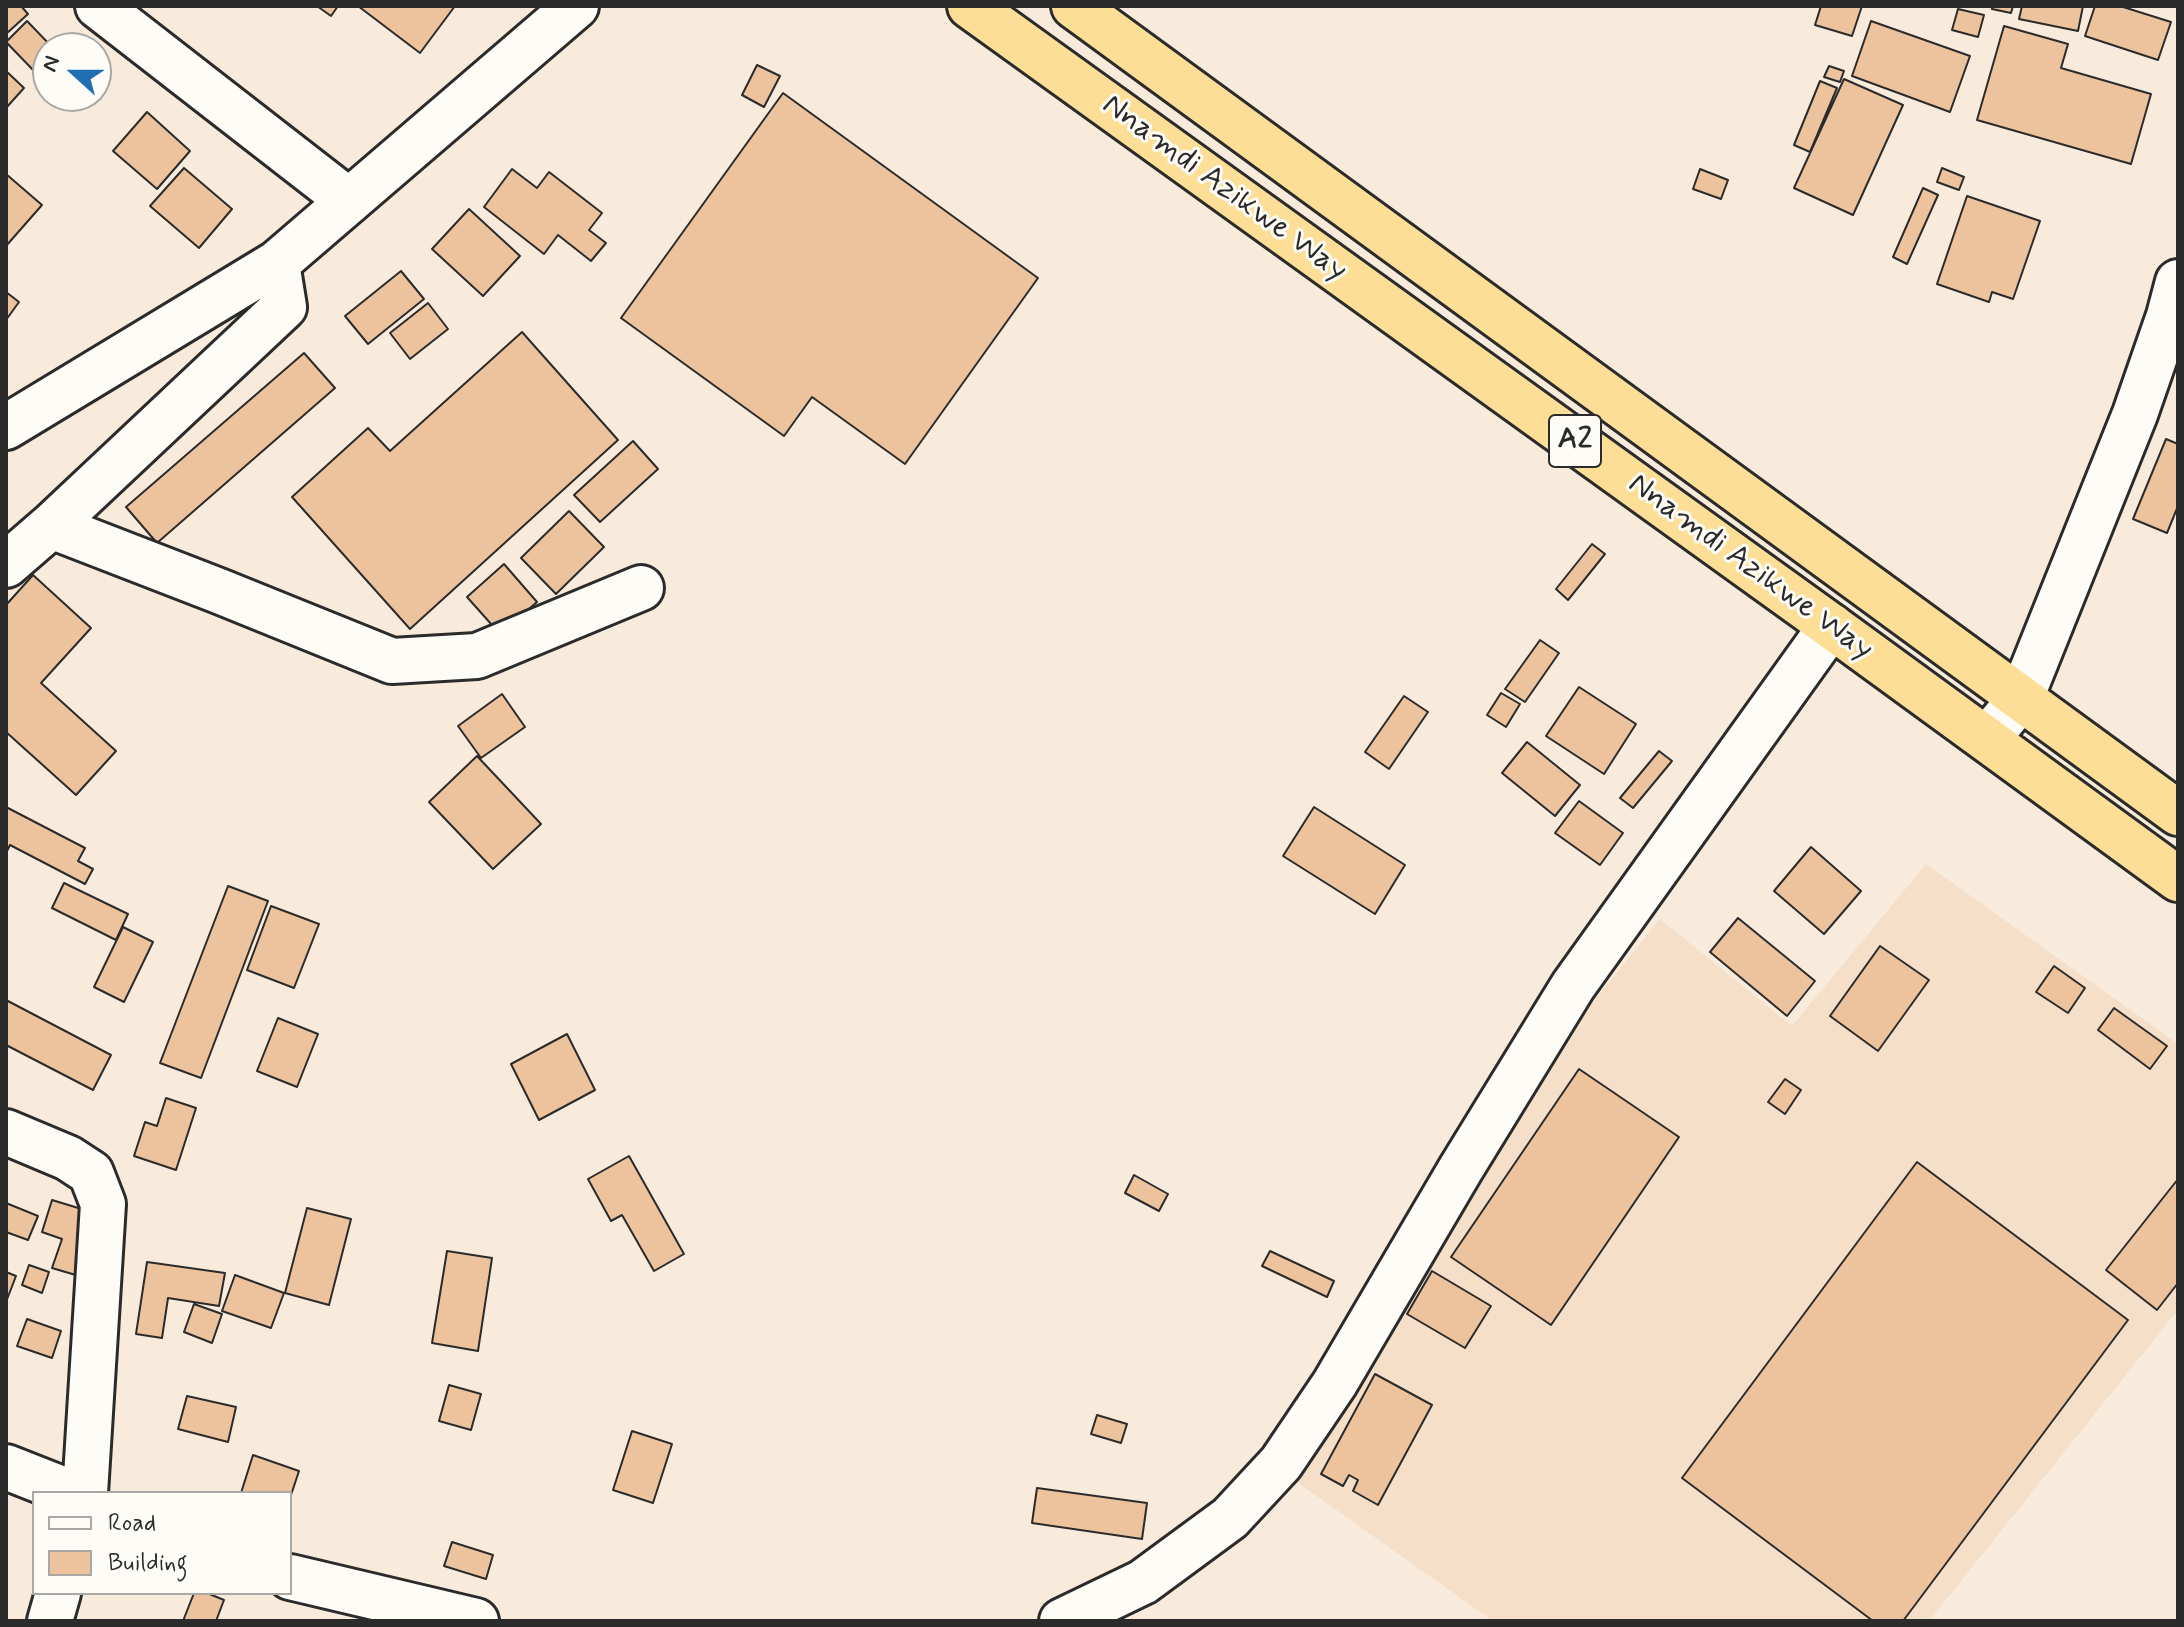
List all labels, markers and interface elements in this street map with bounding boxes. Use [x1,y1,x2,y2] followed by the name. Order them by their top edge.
[32,32,112,112] north arrow
[36,52,67,76] text: N
[1094,87,1354,291] street label: Nnamdi Azikwe Way
[1549,415,1601,467] road number: A2
[1620,466,1880,670] street label: Nnamdi Azikwe Way
[32,1491,292,1595] legend
[108,1508,156,1539] text: Road
[108,1548,188,1579] text: Building

